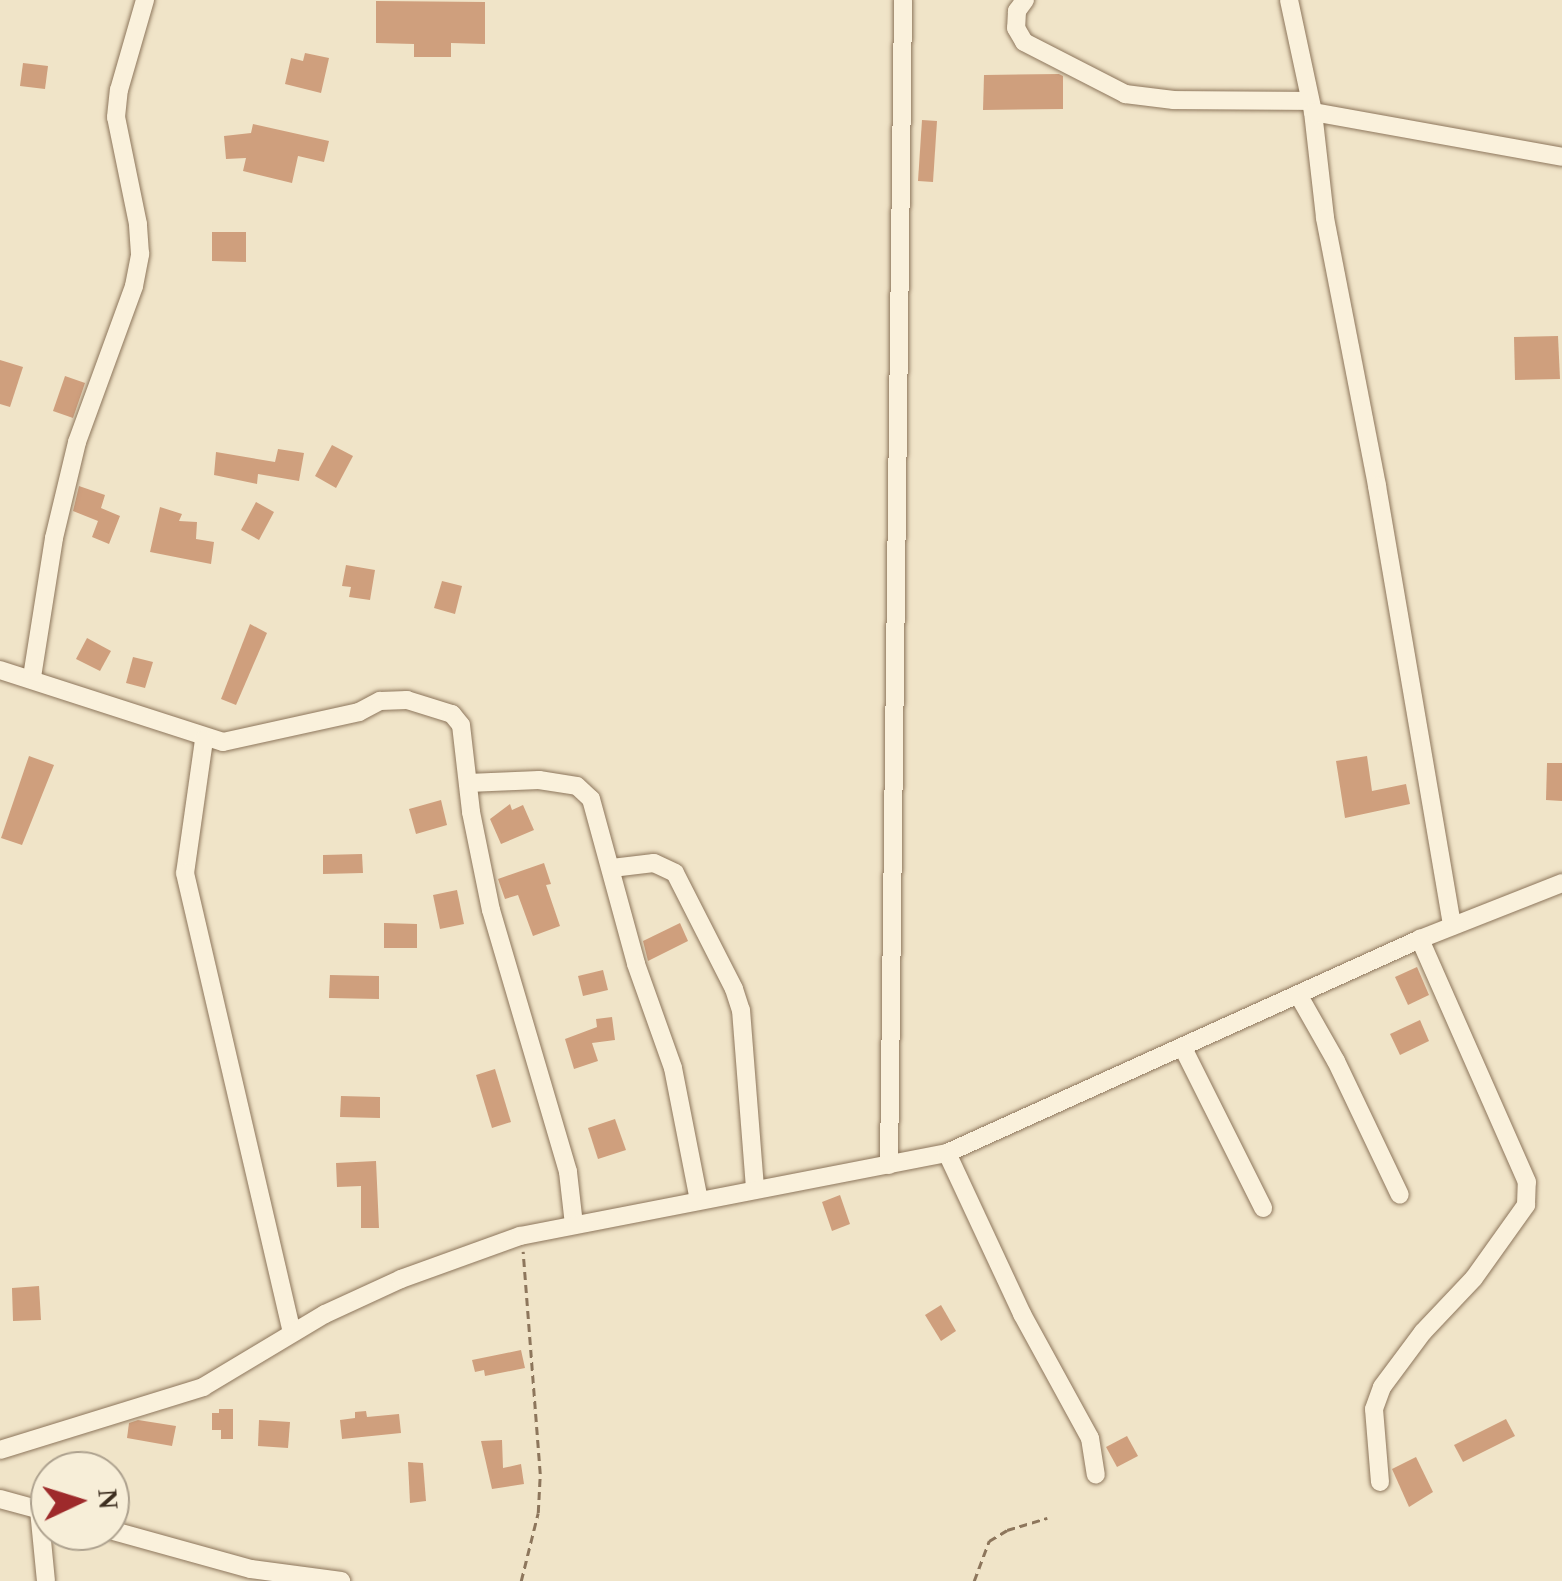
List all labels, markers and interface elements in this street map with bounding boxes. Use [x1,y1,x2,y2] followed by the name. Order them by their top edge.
[30,1451,130,1551] north arrow
[92,1488,125,1510] text: N

